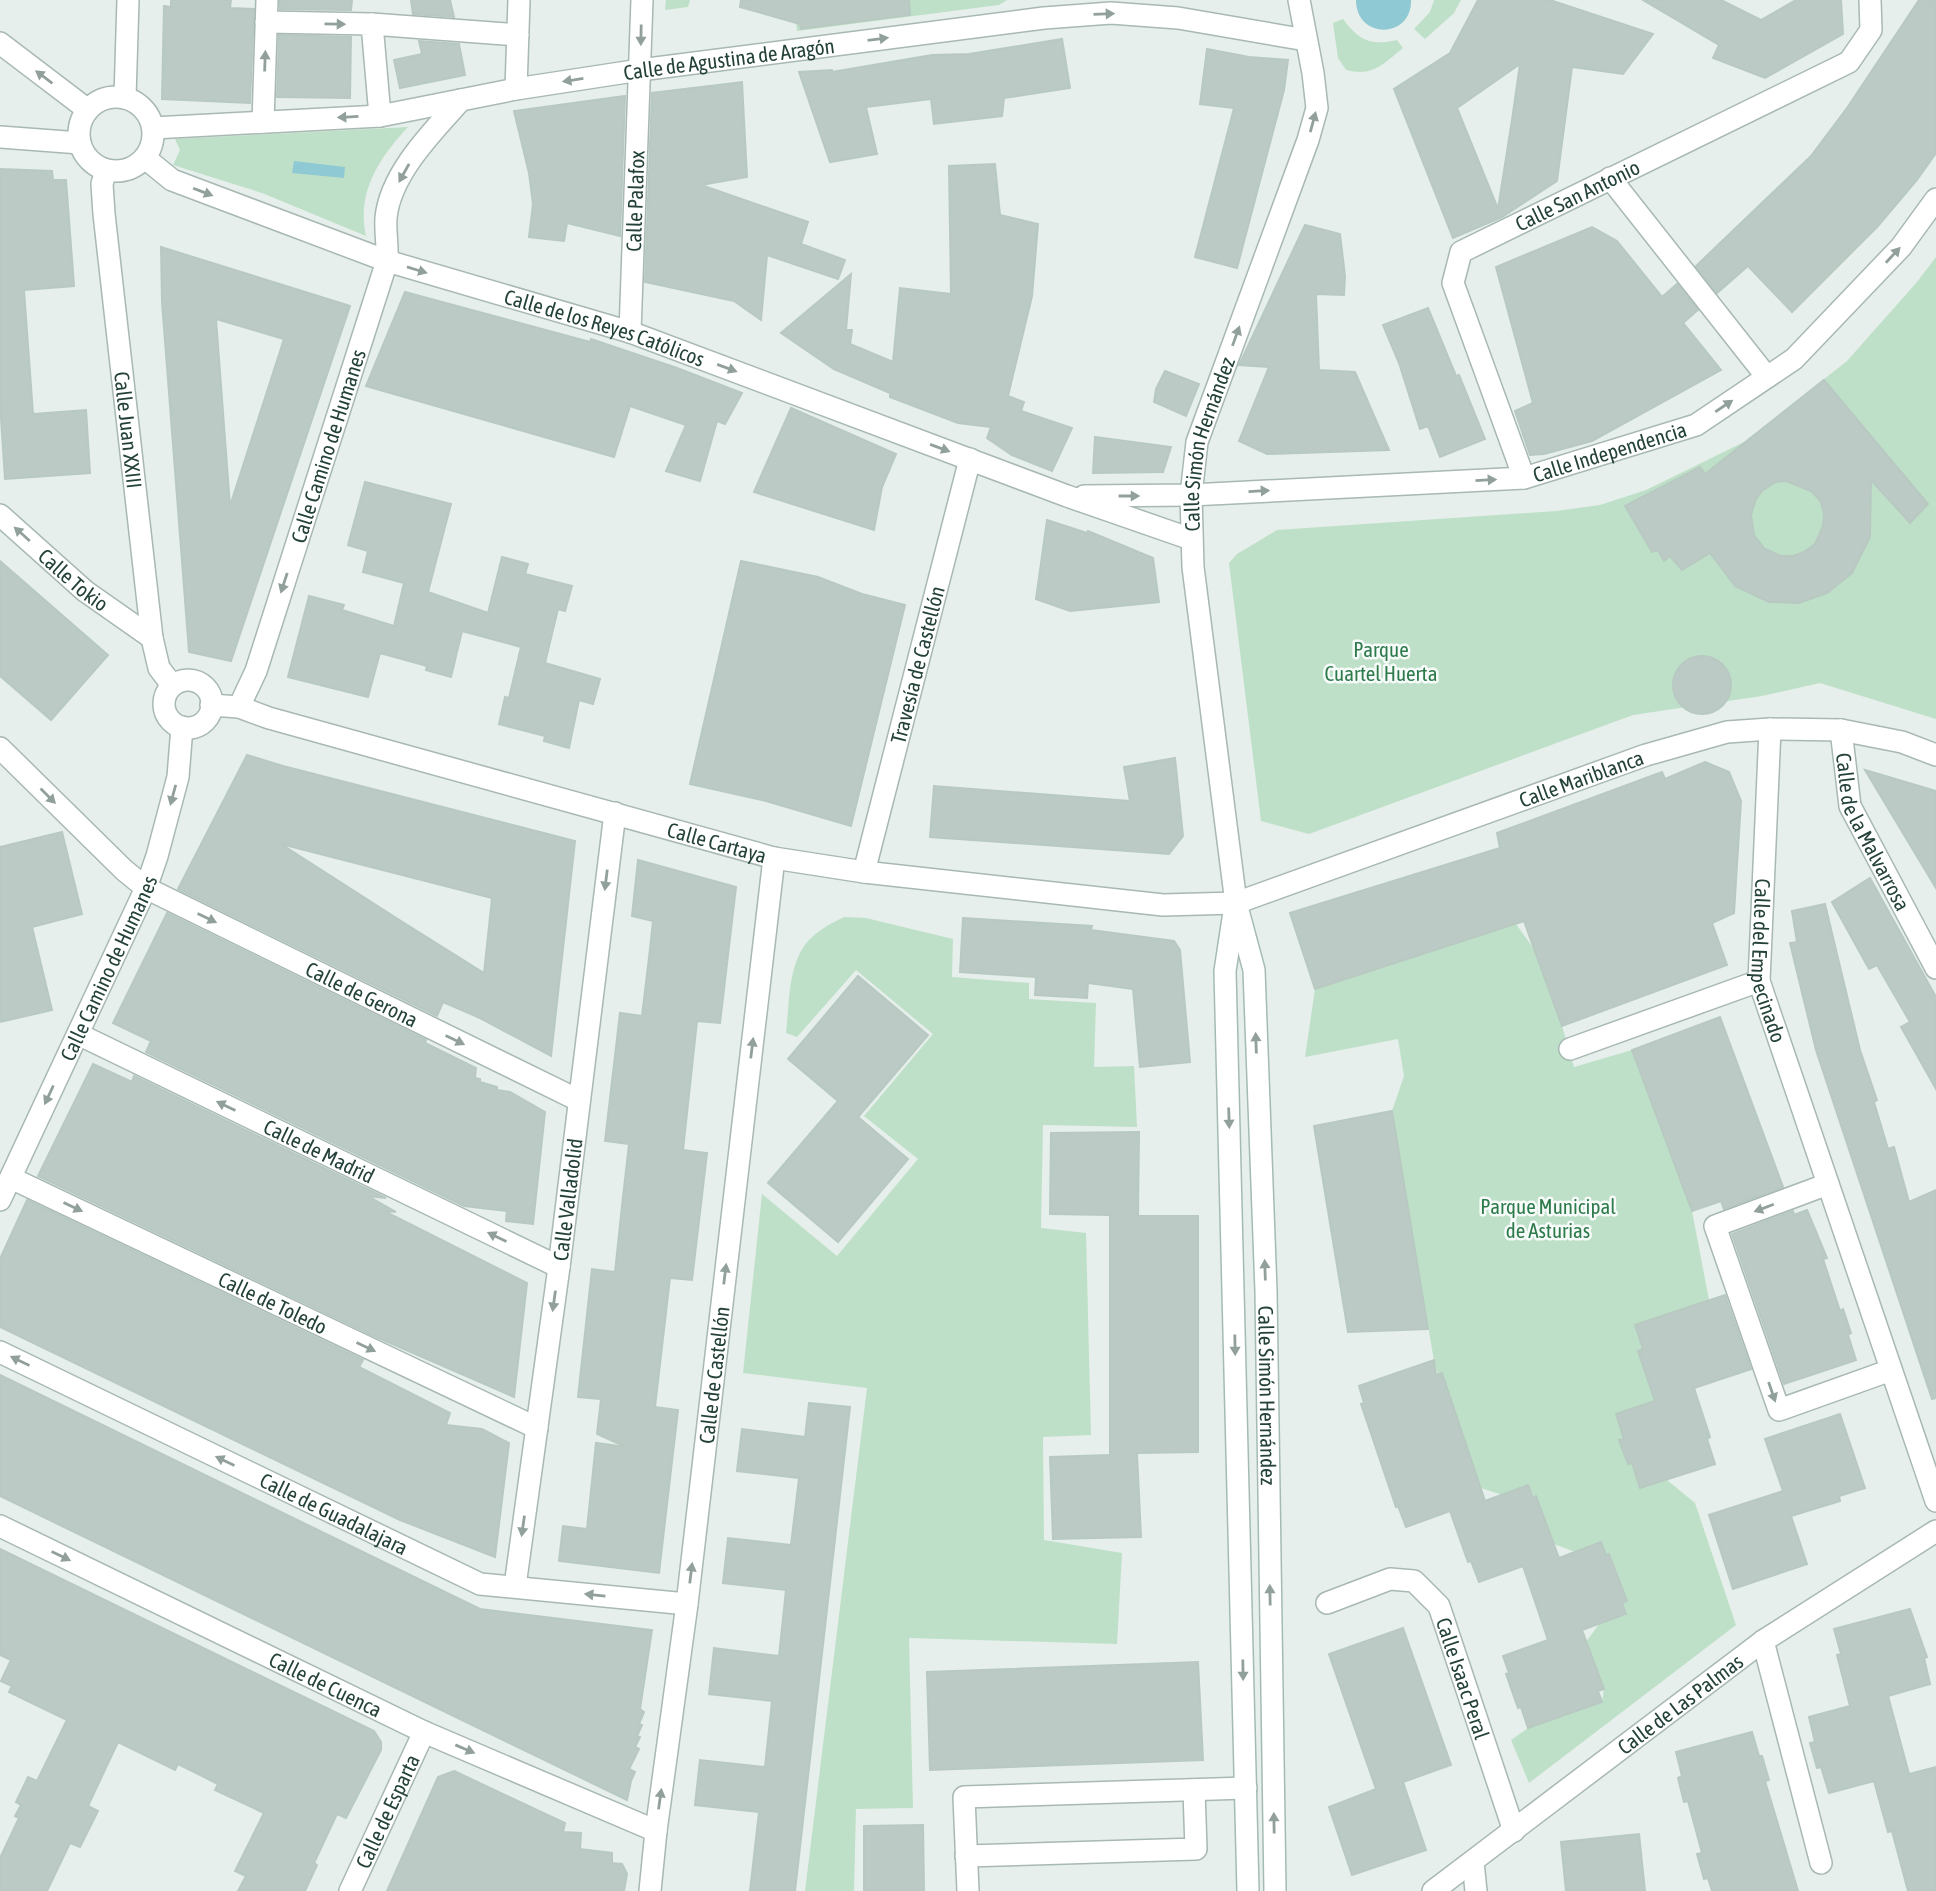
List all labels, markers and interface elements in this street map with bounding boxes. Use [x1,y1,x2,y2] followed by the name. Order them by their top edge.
[1093,9,1115,20] one-way arrow
[324,18,346,29] one-way arrow
[635,24,647,46] one-way arrow
[622,33,836,84] street label: Calle de Agustina de Aragón
[867,34,889,45] one-way arrow
[260,50,271,72] one-way arrow
[35,70,53,84] one-way arrow
[561,75,583,86] one-way arrow
[1308,110,1319,132] one-way arrow
[337,112,359,123] one-way arrow
[621,149,649,252] street label: Calle Palafox
[1511,155,1643,236] street label: Calle San Antonio
[398,163,410,182] one-way arrow
[193,187,214,198] one-way arrow
[1884,247,1900,264] one-way arrow
[407,266,428,276] one-way arrow
[502,284,708,371] street label: Calle de los Reyes Católicos
[1231,325,1242,346] one-way arrow
[286,346,370,546] street label: Calle Camino de Humanes
[1179,353,1239,532] street label: Calle Simón Hernández
[717,363,738,374] one-way arrow
[110,370,147,490] street label: Calle Juan XXIII
[1715,399,1734,412] one-way arrow
[1530,417,1689,487] street label: Calle Independencia
[930,442,951,453] one-way arrow
[1476,475,1498,486] one-way arrow
[1248,486,1270,497] one-way arrow
[1118,490,1140,502] one-way arrow
[14,527,31,543] one-way arrow
[34,543,113,616] street label: Calle Tokio
[278,572,289,593] one-way arrow
[885,583,949,746] street label: Travesía de Castellón
[1325,637,1437,685] park label: Parque Cuartel Huerta
[1516,745,1647,812] street label: Calle Mariblanca
[1832,751,1915,915] street label: Calle de la Malvarrosa
[167,784,178,806] one-way arrow
[40,787,57,804] one-way arrow
[665,817,769,867] street label: Calle Cartaya
[601,870,612,892] one-way arrow
[55,872,161,1064] street label: Calle Camino de Humanes
[1747,878,1791,1045] street label: Calle del Empecinado
[197,913,217,924] one-way arrow
[302,956,422,1032] street label: Calle de Gerona
[1251,1031,1262,1053] one-way arrow
[445,1034,465,1046] one-way arrow
[746,1037,757,1059] one-way arrow
[43,1085,55,1105] one-way arrow
[216,1100,236,1111] one-way arrow
[1223,1107,1234,1129] one-way arrow
[260,1114,378,1188] street label: Calle de Madrid
[548,1137,587,1262] street label: Calle Valladolid
[1480,1194,1616,1242] park label: Parque Municipal de Asturias
[62,1202,83,1213] one-way arrow
[1754,1202,1775,1213] one-way arrow
[487,1231,507,1243] one-way arrow
[1259,1259,1270,1281] one-way arrow
[720,1263,731,1285] one-way arrow
[215,1266,331,1339] street label: Calle de Toledo
[548,1290,559,1312] one-way arrow
[694,1305,734,1445] street label: Calle de Castellón
[1254,1305,1281,1486] street label: Calle Simón Hernández
[1229,1334,1240,1356] one-way arrow
[356,1341,376,1353] one-way arrow
[10,1356,30,1367] one-way arrow
[1767,1381,1778,1402] one-way arrow
[215,1455,235,1466] one-way arrow
[256,1468,412,1559] street label: Calle de Guadalajara
[518,1515,529,1537] one-way arrow
[51,1550,71,1561] one-way arrow
[685,1562,696,1584] one-way arrow
[1264,1584,1276,1606] one-way arrow
[584,1589,606,1600] one-way arrow
[1432,1615,1495,1742] street label: Calle Isaac Peral
[266,1647,386,1722] street label: Calle de Cuenca
[1613,1649,1747,1759] street label: Calle de Las Palmas
[1237,1660,1248,1682] one-way arrow
[455,1744,476,1755] one-way arrow
[350,1750,424,1872] street label: Calle de Esparta
[655,1788,666,1810] one-way arrow
[1268,1812,1280,1834] one-way arrow

